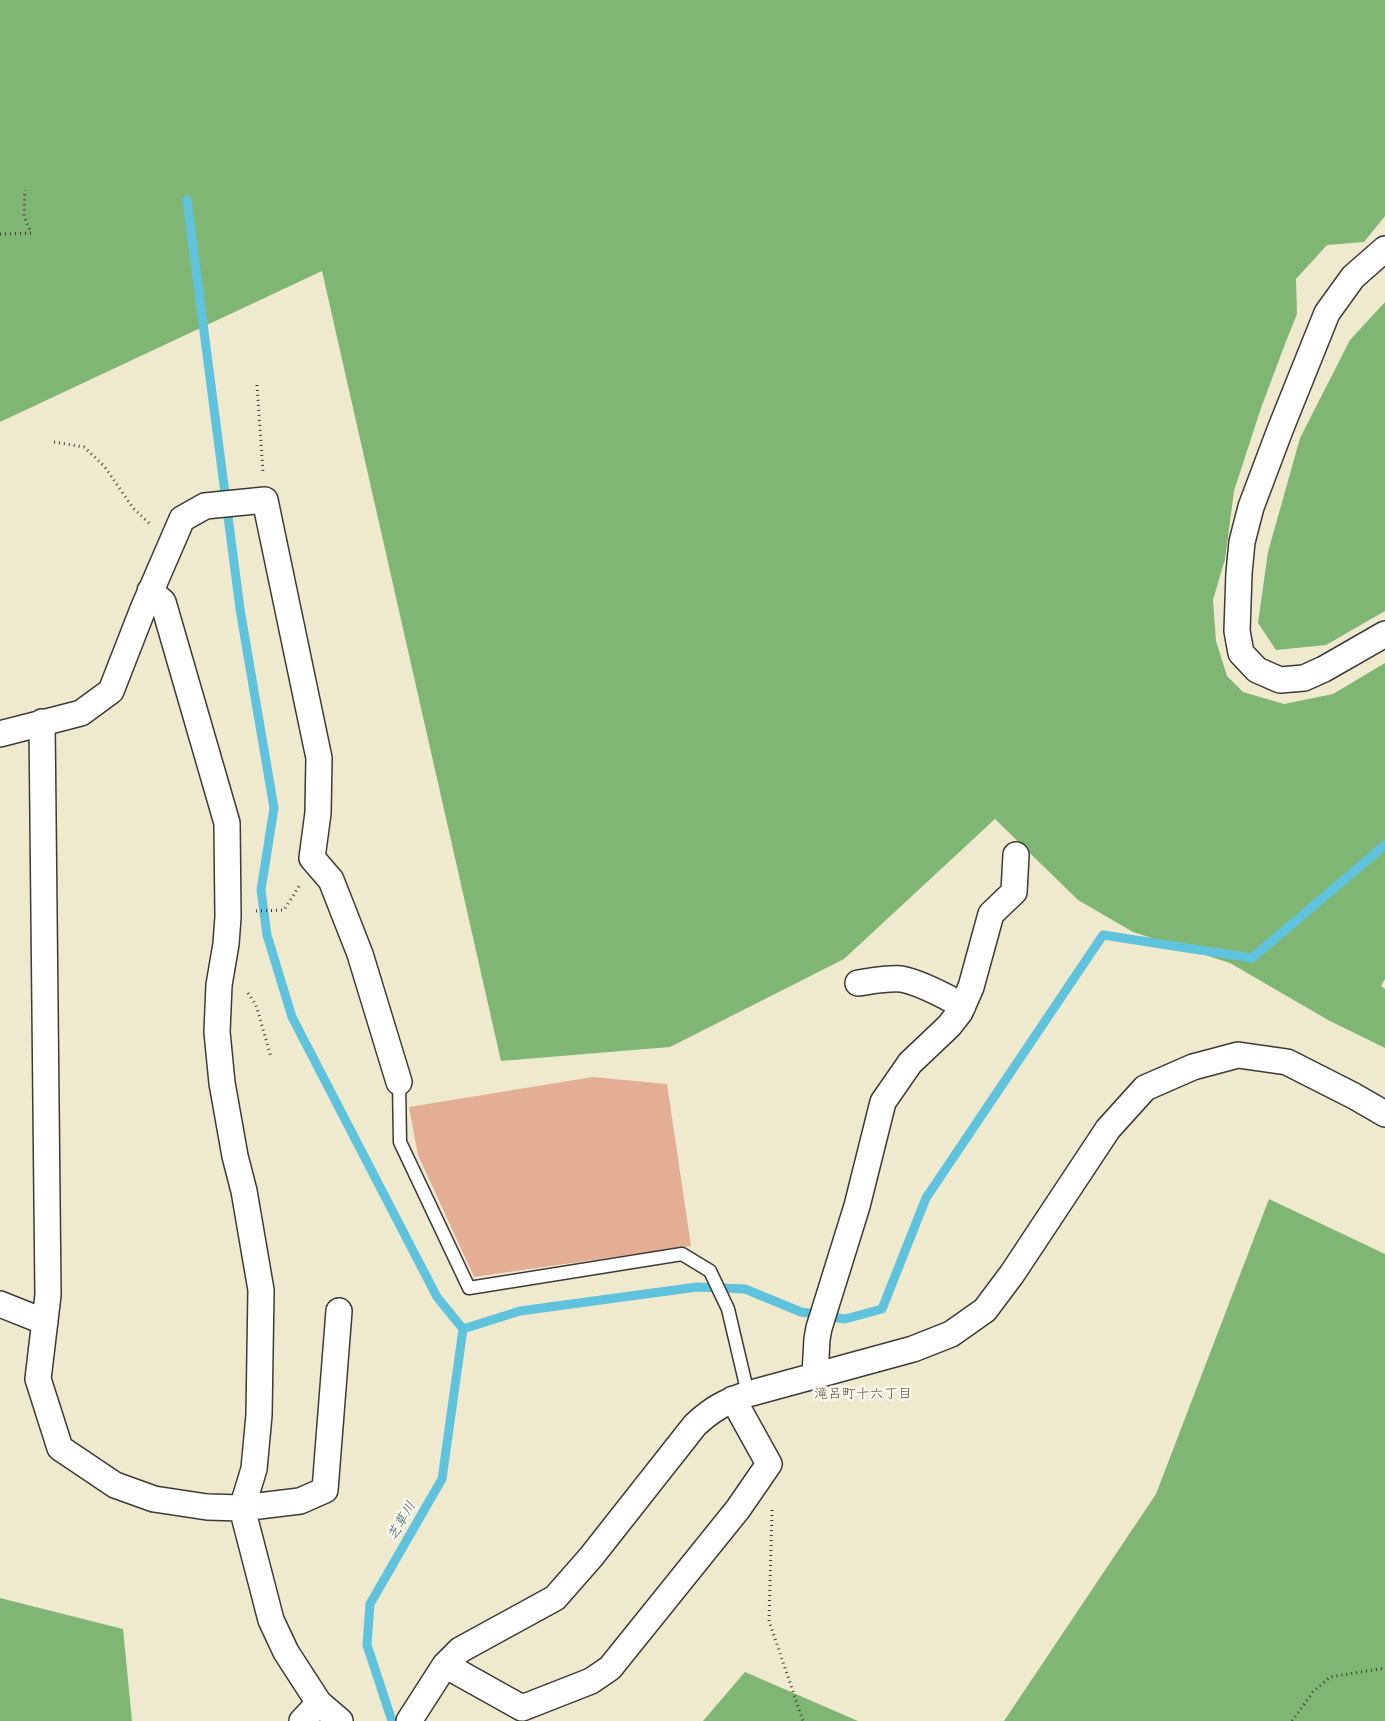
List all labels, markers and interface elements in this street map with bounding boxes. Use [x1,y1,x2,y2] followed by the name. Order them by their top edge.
[814,1386,912,1402] district label: 滝呂町十六丁目
[384,1499,420,1543] water label: 芝草川

